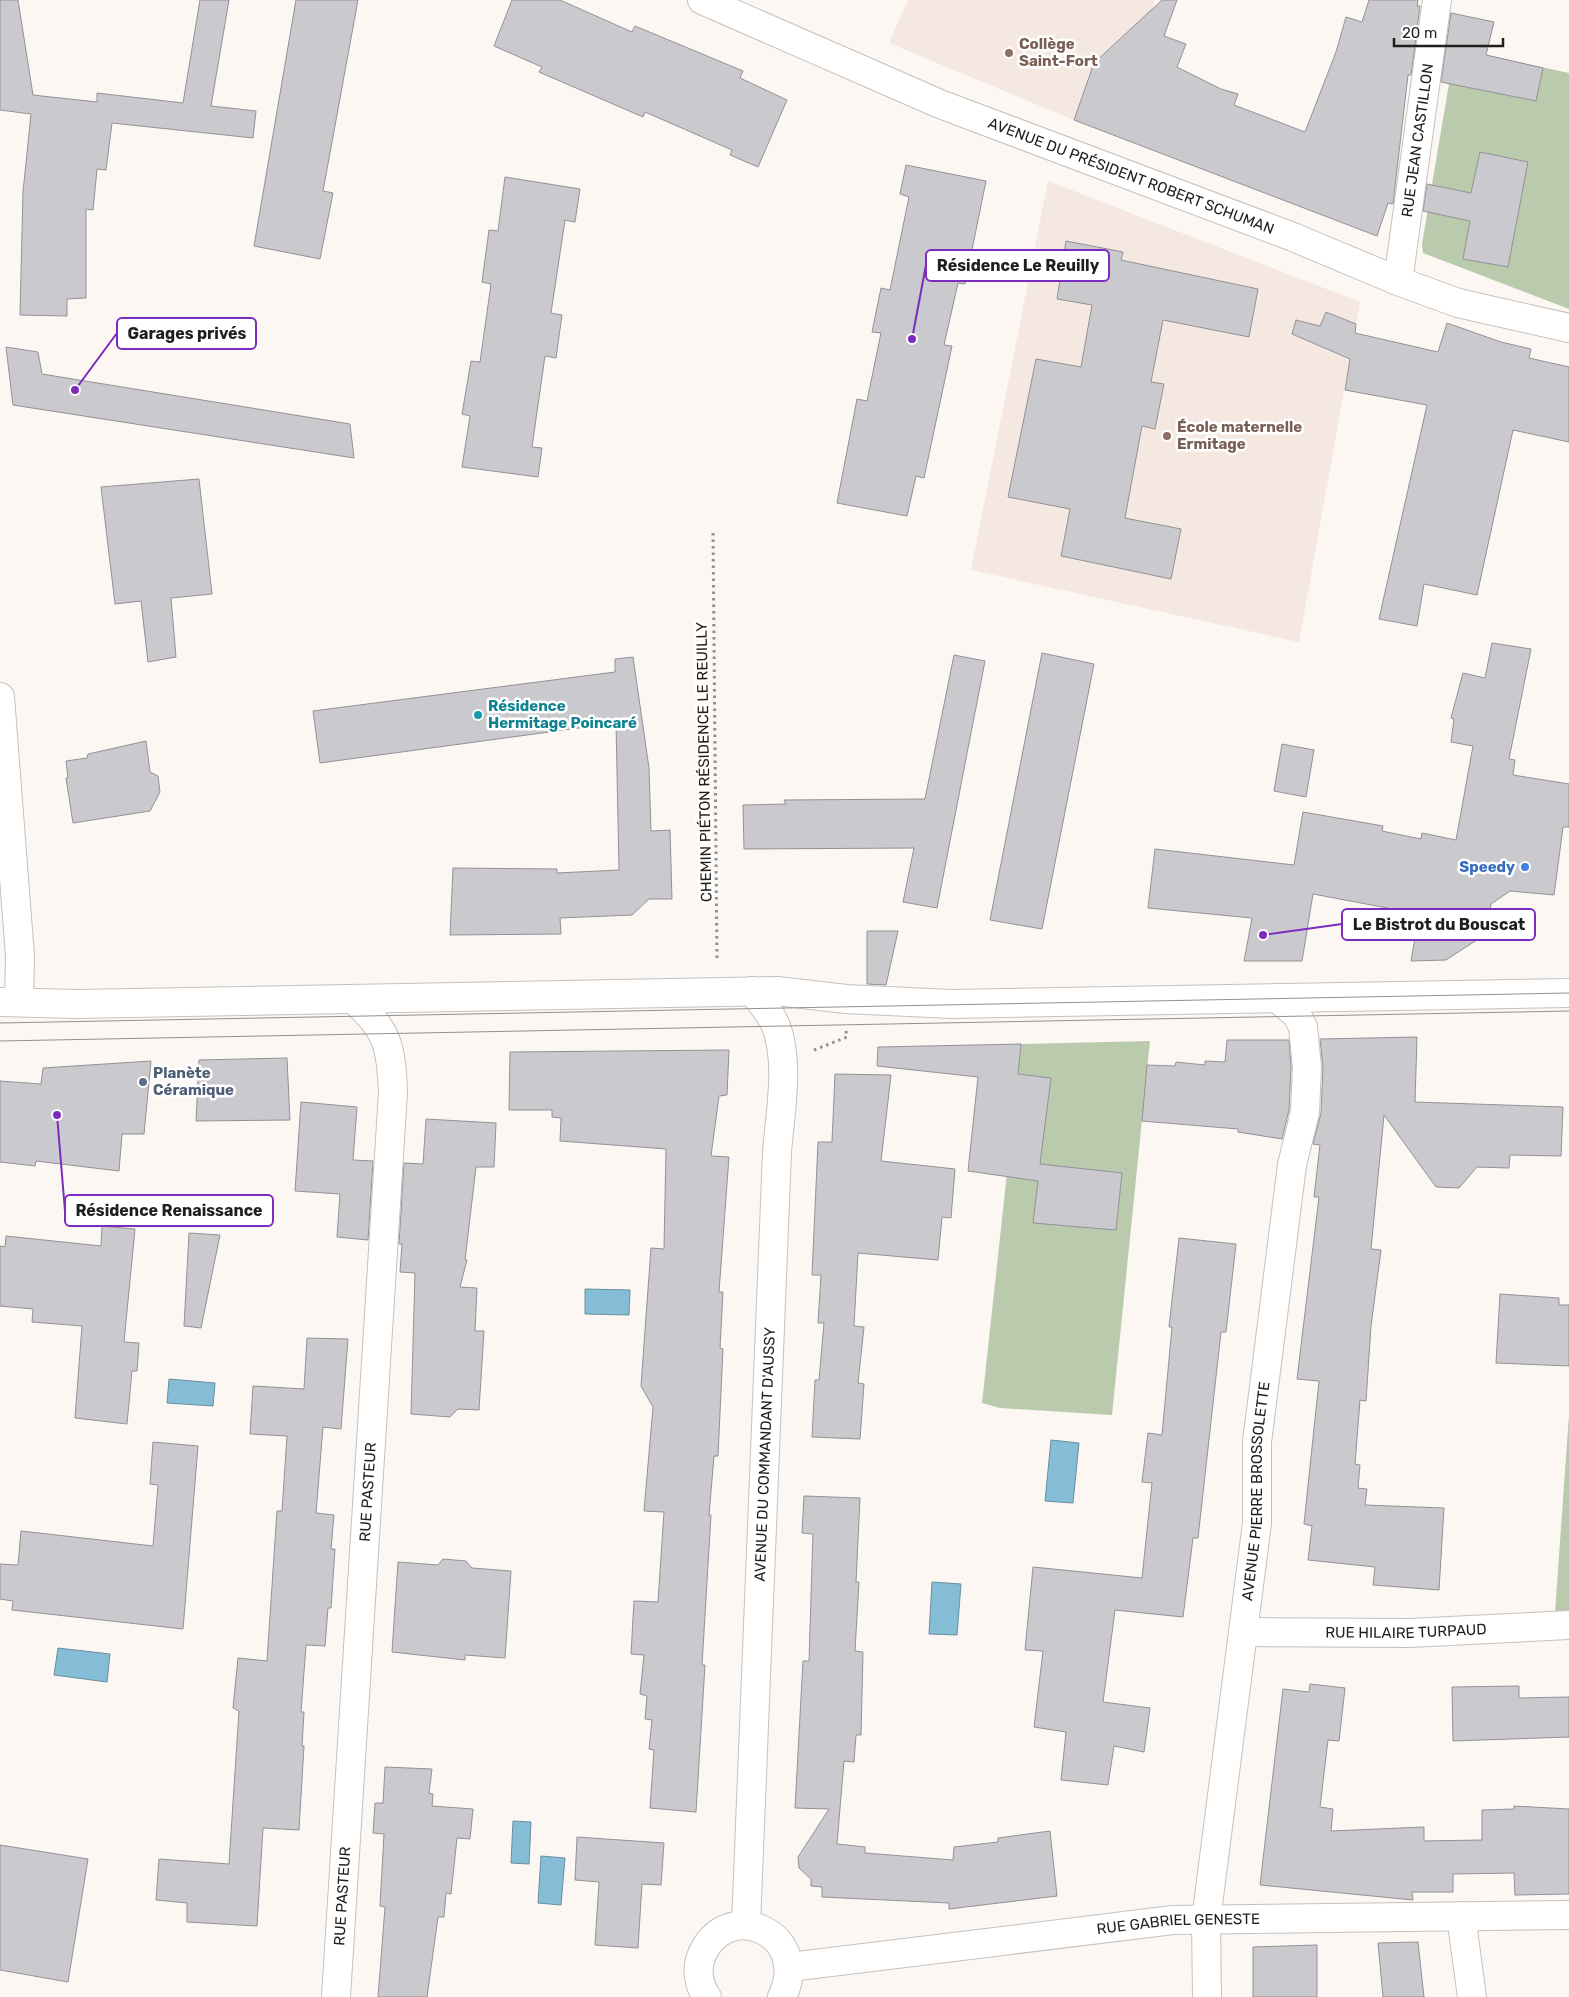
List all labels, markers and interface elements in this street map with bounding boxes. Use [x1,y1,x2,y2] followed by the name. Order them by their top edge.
[1394,15,1503,47] scale bar
[1402,24,1437,42] text: 20 m
[1019,35,1098,70] place label: Collège Saint-Fort
[1003,47,1015,59] marker: Collège Saint-Fort
[1398,62,1437,218] street label: RUE JEAN CASTILLON
[986,114,1277,238] street label: AVENUE DU PRÉSIDENT ROBERT SCHUMAN
[926,250,1109,281] callout: Résidence Le Reuilly
[937,256,1100,275] text: Résidence Le Reuilly
[117,318,256,349] callout: Garages privés
[128,324,247,343] text: Garages privés
[1177,418,1302,453] place label: École maternelle Ermitage
[1161,430,1173,442] marker: École maternelle Ermitage
[693,622,715,902] street label: CHEMIN PIÉTON RÉSIDENCE LE REUILLY
[488,697,637,732] place label: Résidence Hermitage Poincaré
[472,709,484,721] marker: Résidence Hermitage Poincaré
[1459,858,1515,876] place label: Speedy
[1519,861,1531,873] marker: Speedy
[1342,909,1535,940] callout: Le Bistrot du Bouscat
[1353,915,1526,934] text: Le Bistrot du Bouscat
[153,1064,234,1099] place label: Planète Céramique
[137,1076,149,1088] marker: Planète Céramique
[65,1195,273,1226] callout: Résidence Renaissance
[75,1201,263,1220] text: Résidence Renaissance
[751,1326,779,1582] street label: AVENUE DU COMMANDANT D'AUSSY
[1238,1381,1274,1602] street label: AVENUE PIERRE BROSSOLETTE
[356,1442,380,1542] street label: RUE PASTEUR
[1325,1620,1487,1642] street label: RUE HILAIRE TURPAUD
[330,1846,354,1946] street label: RUE PASTEUR
[1096,1910,1260,1938] street label: RUE GABRIEL GENESTE

